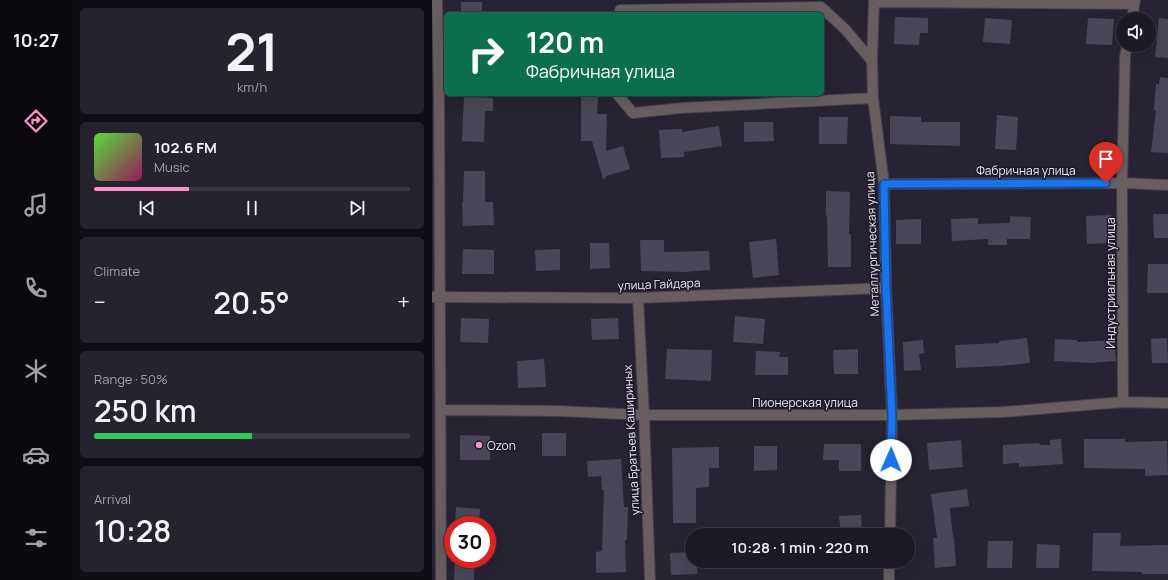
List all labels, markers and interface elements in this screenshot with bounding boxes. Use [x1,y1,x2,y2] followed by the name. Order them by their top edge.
[1116,12,1156,52] map controls
[1116,12,1156,52] button: sound
[225,16,279,87] text: 21
[526,23,604,61] text: 120 m
[13,28,59,52] text: 10:27
[460,28,512,80] icon: right
[526,59,675,83] text: Фабричная улица
[237,78,267,96] text: km/h
[22,107,50,135] icon: directions
[154,137,217,158] text: 102.6 FM
[1089,142,1123,183] pin
[1095,148,1117,170] icon: arrive
[154,158,190,176] text: Music
[976,162,1076,179] street label: Фабричная улица
[861,171,883,317] street label: Металлургическая улица
[22,191,50,219] icon: music
[136,197,158,219] icon: previous
[241,197,263,219] icon: pause
[346,197,368,219] icon: next
[1102,217,1119,349] street label: Индустриальная улица
[94,262,140,280] text: Climate
[22,274,50,302] icon: phone
[617,274,701,294] street label: улица Гайдара
[213,282,290,323] text: 20.5°
[94,287,106,317] text: −
[397,287,410,317] text: +
[22,357,50,385] icon: climate
[619,364,643,516] street label: улица Братьев Кашириных
[94,370,168,388] text: Range · 50%
[94,390,197,431] text: 250 km
[752,394,858,411] street label: Пионерская улица
[487,437,516,454] place label: Ozon
[870,439,912,481] position arrow
[474,440,484,450] marker: Ozon
[22,441,50,469] icon: car
[94,490,131,508] text: Arrival
[94,510,171,551] text: 10:28
[444,516,496,568] speed limit sign: 30
[22,524,50,552] icon: filters
[731,537,869,558] text: 10:28 · 1 min · 220 m

